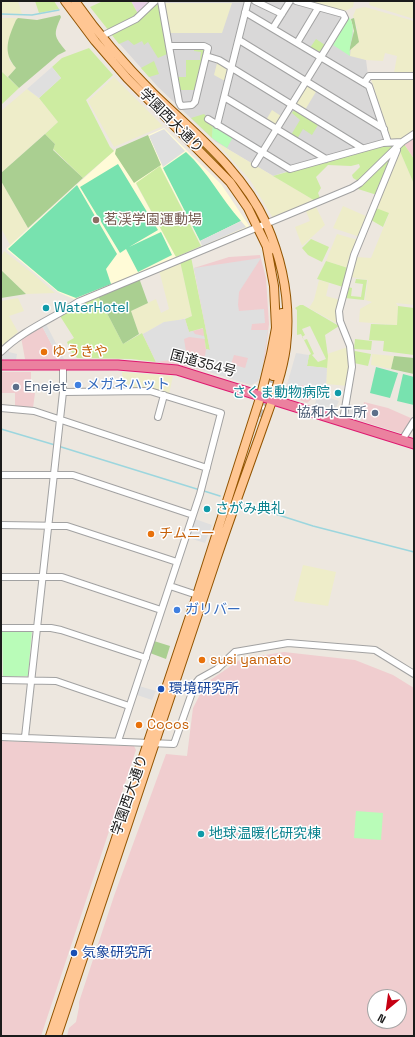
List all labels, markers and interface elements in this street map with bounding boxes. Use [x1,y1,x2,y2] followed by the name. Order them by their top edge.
[135,85,207,157] street label: 学園西大通り
[104,212,202,228] place label: 茗渓学園運動場
[91,215,101,225] marker: 茗渓学園運動場
[54,300,129,316] place label: WaterHotel
[41,303,51,313] marker: WaterHotel
[52,344,108,360] place label: ゆうきや
[39,347,49,357] marker: ゆうきや
[168,347,238,381] street label: 国道354号
[86,377,170,393] place label: メガネハット
[24,379,67,395] place label: Enejet
[73,380,83,390] marker: メガネハット
[11,382,21,392] marker: Enejet
[232,385,330,401] place label: さくま動物病院
[333,388,343,398] marker: さくま動物病院
[297,405,367,421] place label: 協和木工所
[370,408,380,418] marker: 協和木工所
[215,501,285,517] place label: さがみ典礼
[202,504,212,514] marker: さがみ典礼
[159,526,215,542] place label: チムニー
[146,529,156,539] marker: チムニー
[185,602,241,618] place label: ガリバー
[172,605,182,615] marker: ガリバー
[210,652,291,668] place label: susi yamato
[197,655,207,665] marker: susi yamato
[169,681,239,697] place label: 環境研究所
[156,684,166,694] marker: 環境研究所
[147,717,189,733] place label: Cocos
[134,720,144,730] marker: Cocos
[108,753,152,837] street label: 学園西大通り
[209,826,321,842] place label: 地球温暖化研究棟
[196,829,206,839] marker: 地球温暖化研究棟
[82,945,152,961] place label: 気象研究所
[69,948,79,958] marker: 気象研究所
[367,989,407,1029] north arrow
[375,1011,388,1027] text: N

